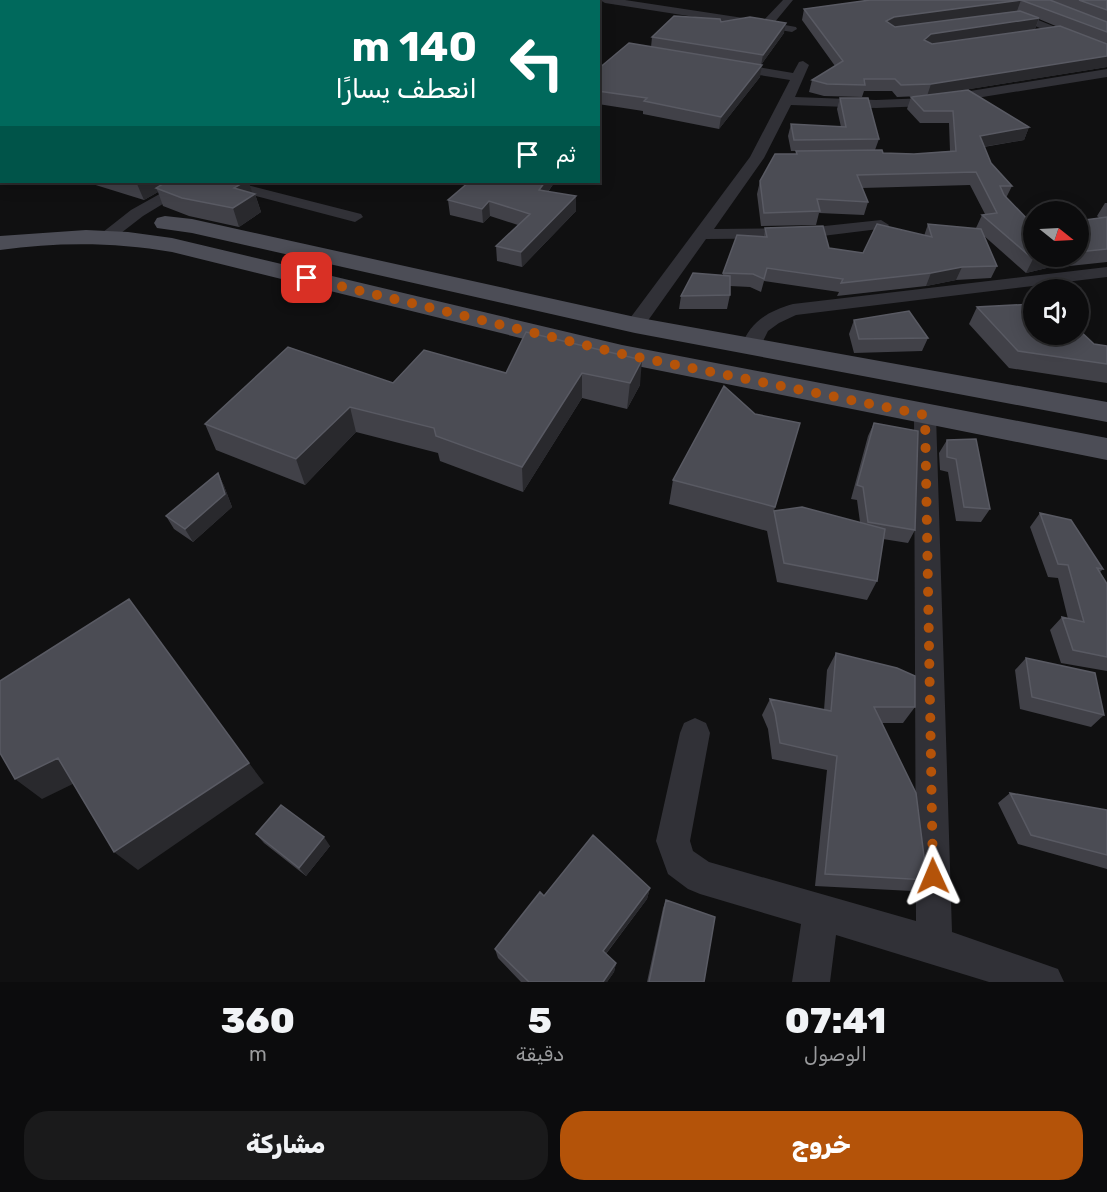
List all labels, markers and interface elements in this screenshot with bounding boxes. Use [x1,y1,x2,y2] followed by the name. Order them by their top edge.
[351,22,477,72] text: 140 m
[498,24,576,102] icon: left
[335,73,477,105] text: انعطف يسارًا
[511,138,544,171] icon: arrive
[556,141,576,168] text: ثم
[1023,201,1089,267] north arrow
[1023,201,1089,345] map controls
[281,252,332,303] pin
[290,261,323,294] icon: arrive
[1023,279,1089,345] button: sound
[901,844,965,908] position arrow
[221,999,295,1042] text: 360
[528,999,552,1042] text: 5
[785,999,886,1042] text: 07:41
[249,1042,267,1066] text: m
[516,1042,564,1066] text: دقيقة
[804,1042,867,1066] text: الوصول
[24,1111,548,1180] button: مشاركة
[560,1111,1083,1180] button: خروج

